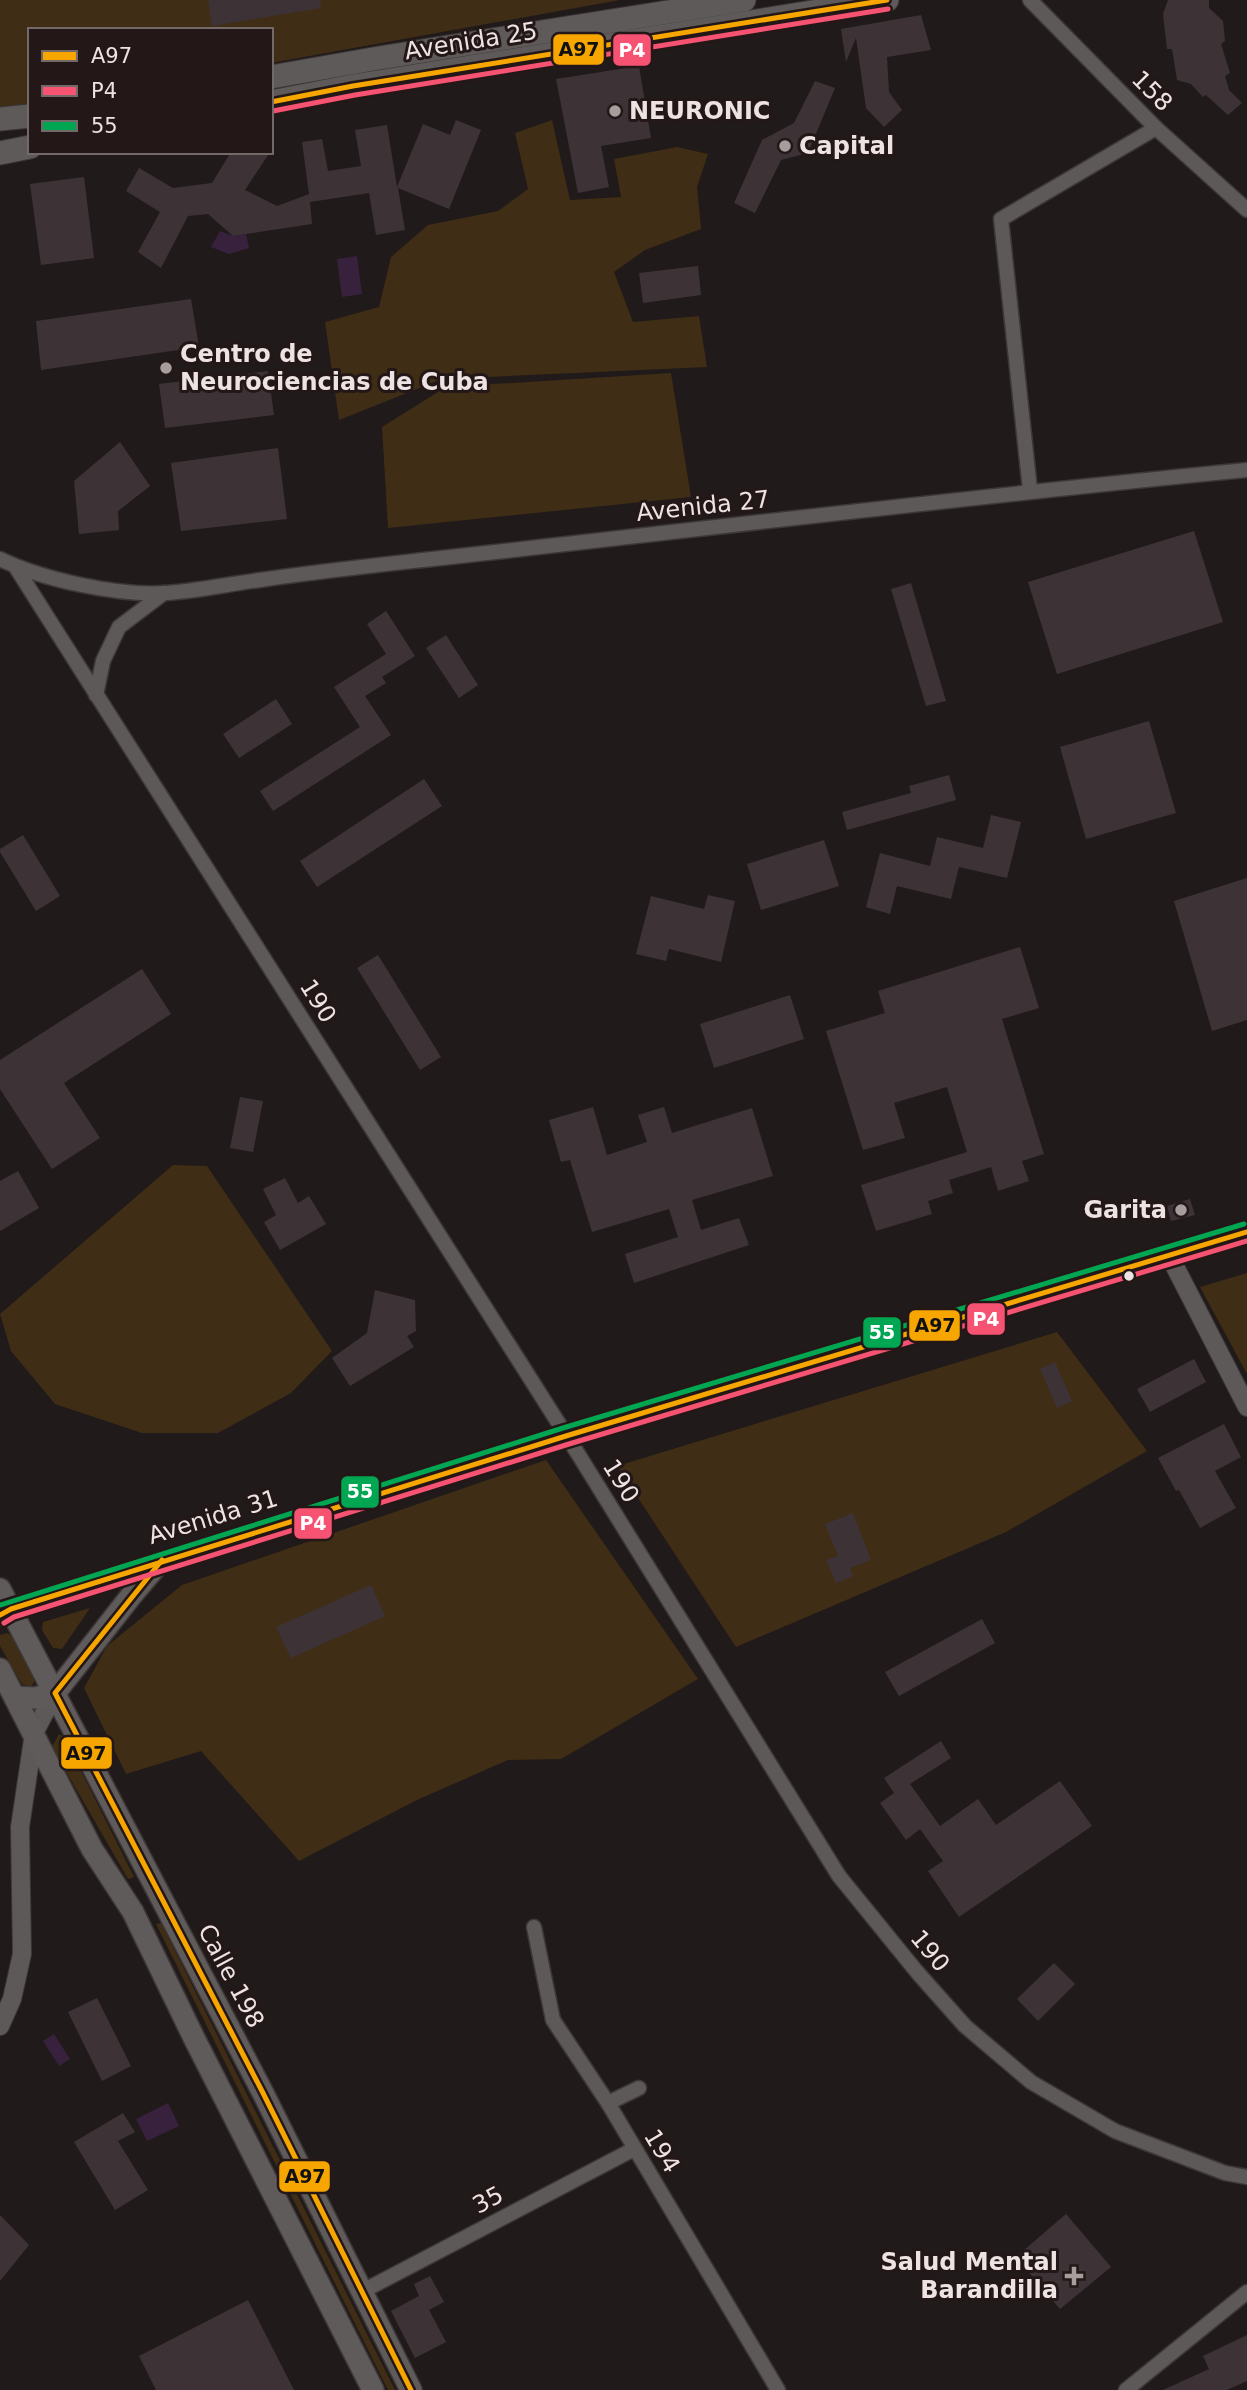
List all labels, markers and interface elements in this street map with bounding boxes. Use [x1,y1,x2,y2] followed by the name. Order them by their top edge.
[403,17,539,65] street label: Avenida 25
[28,28,273,154] legend
[552,33,605,66] line badge: A97
[612,33,652,67] line badge: P4
[558,38,600,60] text: A97
[618,39,646,61] text: P4
[91,44,132,68] text: A97
[1126,65,1178,117] street label: 158
[91,79,117,103] text: P4
[629,97,770,125] place label: NEURONIC
[607,103,623,119] marker: NEURONIC
[91,114,118,138] text: 55
[799,132,894,160] place label: Capital
[777,138,793,154] marker: Capital
[180,340,489,396] place label: Centro de Neurociencias de Cuba
[158,360,174,376] marker: Centro de Neurociencias de Cuba
[635,485,771,527] street label: Avenida 27
[294,974,342,1028] street label: 190
[1083,1196,1167,1224] place label: Garita
[1173,1202,1189,1218] marker: Garita
[1122,1269,1136,1283] unlabelled marker
[966,1302,1006,1336] line badge: P4
[972,1308,1000,1330] text: P4
[908,1309,961,1342] line badge: A97
[914,1314,956,1336] text: A97
[862,1316,902,1349] line badge: 55
[869,1321,895,1343] text: 55
[597,1454,645,1508] street label: 190
[340,1475,380,1509] line badge: 55
[347,1480,373,1502] text: 55
[145,1484,281,1550] street label: Avenida 31
[293,1507,333,1540] line badge: P4
[299,1512,327,1534] text: P4
[60,1736,113,1770] line badge: A97
[65,1742,107,1764] text: A97
[192,1920,270,2032] street label: Calle 198
[905,1924,955,1978] street label: 190
[638,2124,686,2178] street label: 194
[278,2160,331,2193] line badge: A97
[284,2165,326,2187] text: A97
[468,2180,508,2220] street label: 35
[881,2248,1058,2304] place label: Salud Mental Barandilla
[1064,2266,1084,2286] marker: Salud Mental Barandilla

